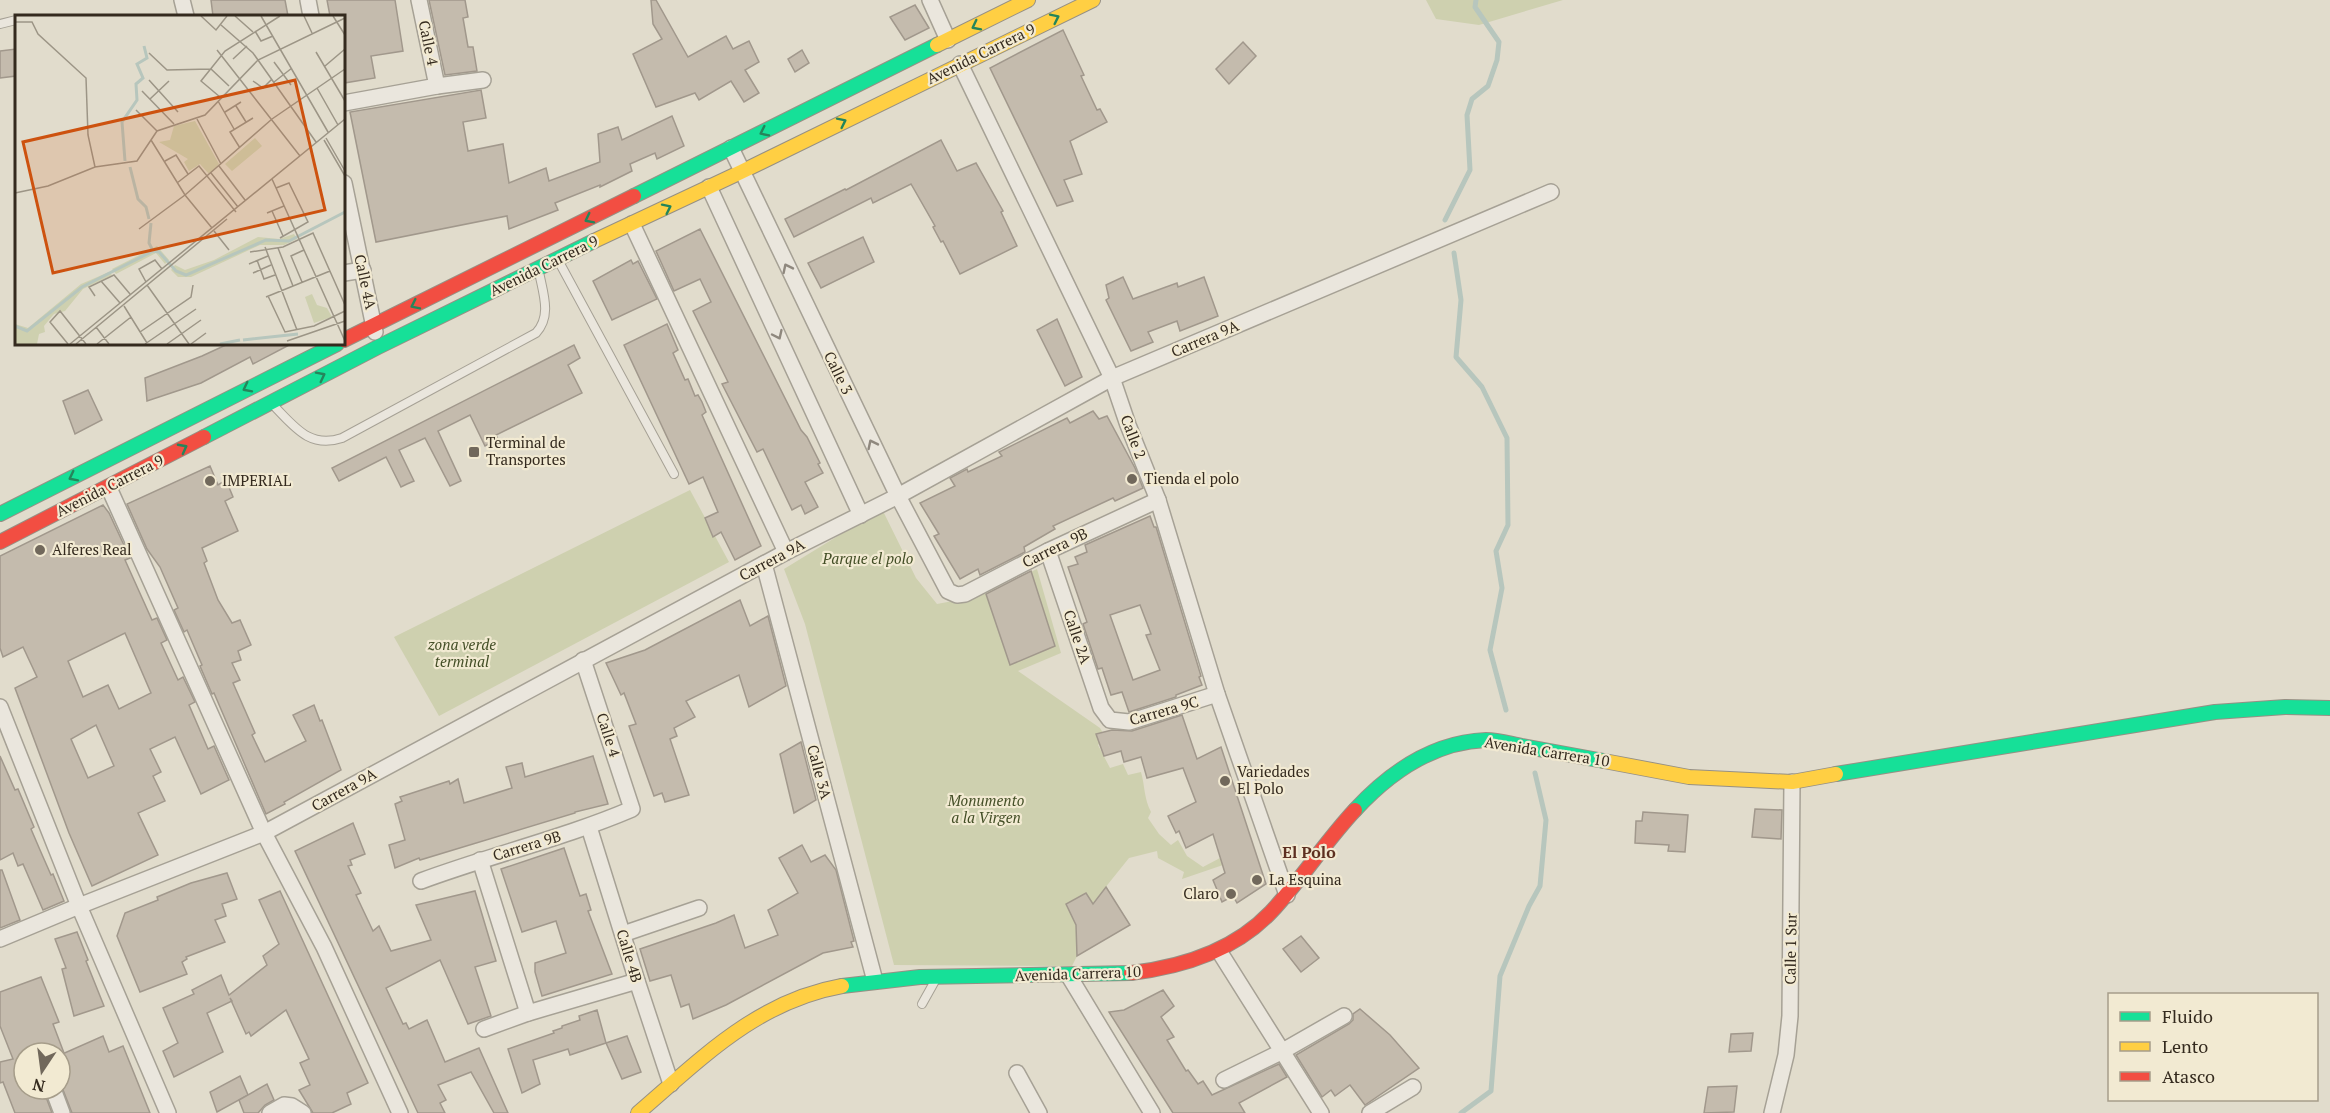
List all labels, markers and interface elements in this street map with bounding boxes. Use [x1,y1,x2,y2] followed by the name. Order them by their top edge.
[1049,14,1060,26] one-way arrow
[15,15,345,345] inset map
[414,18,443,67] street label: Calle 4
[923,18,1038,88] street label: Avenida Carrera 9
[972,19,982,30] one-way arrow
[836,118,847,130] one-way arrow
[760,125,770,136] one-way arrow
[660,203,671,215] one-way arrow
[585,211,596,223] one-way arrow
[486,230,601,300] street label: Avenida Carrera 9
[350,252,382,312] street label: Calle 4A
[783,264,795,275] one-way arrow
[410,298,421,309] one-way arrow
[1168,315,1242,361] street label: Carrera 9A
[771,329,783,340] one-way arrow
[820,348,858,397] street label: Calle 3
[315,371,326,383] one-way arrow
[243,381,253,392] one-way arrow
[1116,412,1151,461] street label: Calle 2
[486,432,566,469] place label: Terminal de Transportes
[868,439,880,450] one-way arrow
[176,444,187,455] one-way arrow
[467,445,481,459] marker: Terminal de Transportes
[52,449,167,521] street label: Avenida Carrera 9
[1144,468,1239,488] place label: Tienda el polo
[69,469,80,481] one-way arrow
[222,470,291,490] place label: IMPERIAL
[1125,472,1139,486] marker: Tienda el polo
[203,474,217,488] marker: IMPERIAL
[1018,523,1091,572] street label: Carrera 9B
[735,533,808,585] street label: Carrera 9A
[52,539,132,559] place label: Alferes Real
[33,543,47,557] marker: Alferes Real
[822,548,914,568] park label: Parque el polo
[1059,607,1097,667] street label: Calle 2A
[427,634,496,671] park label: zona verde terminal
[1127,691,1201,729] street label: Carrera 9C
[592,710,625,759] street label: Calle 4
[1483,731,1611,771] street label: Avenida Carrera 10
[803,742,837,802] street label: Calle 3A
[1237,761,1310,798] place label: Variedades El Polo
[307,763,380,815] street label: Carrera 9A
[1218,774,1232,788] marker: Variedades El Polo
[947,790,1025,827] park label: Monumento a la Virgen
[490,825,563,865] street label: Carrera 9B
[1282,841,1336,863] district label: El Polo
[1269,869,1342,889] place label: La Esquina
[1250,873,1264,887] marker: La Esquina
[1183,883,1219,903] place label: Claro
[1224,887,1238,901] marker: Claro
[1779,913,1801,985] street label: Calle 1 Sur
[612,927,648,985] street label: Calle 4B
[1015,961,1141,985] street label: Avenida Carrera 10
[2108,993,2318,1101] legend
[2162,1004,2213,1028] text: Fluido
[2162,1034,2208,1058] text: Lento
[12,1041,72,1101] north arrow
[2162,1064,2215,1088] text: Atasco
[30,1074,47,1098] text: N

